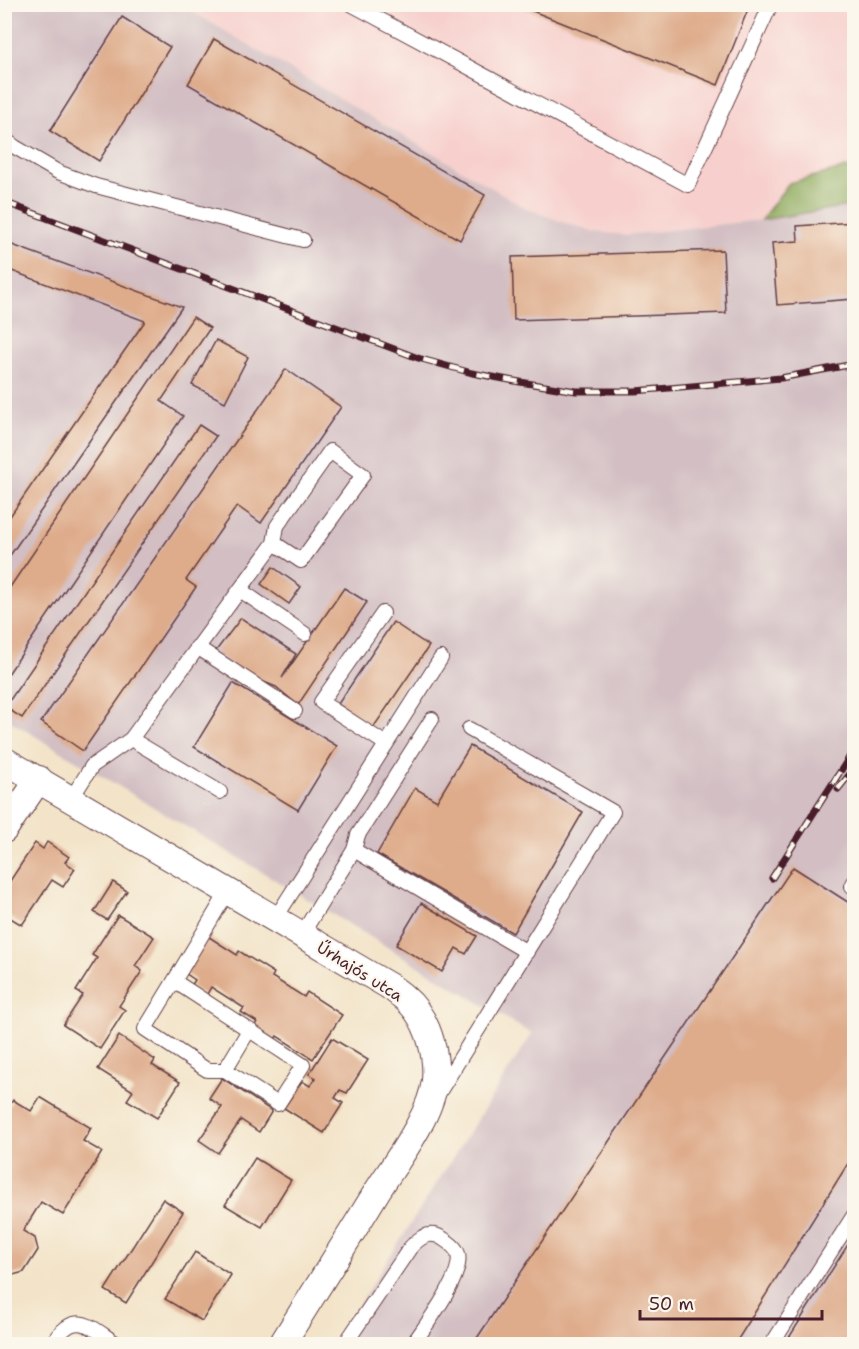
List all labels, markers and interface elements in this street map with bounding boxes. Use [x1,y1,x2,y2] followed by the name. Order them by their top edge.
[313,937,407,1006] street label: Űrhajós utca
[640,1283,822,1321] scale bar
[649,1292,694,1316] text: 50 m

